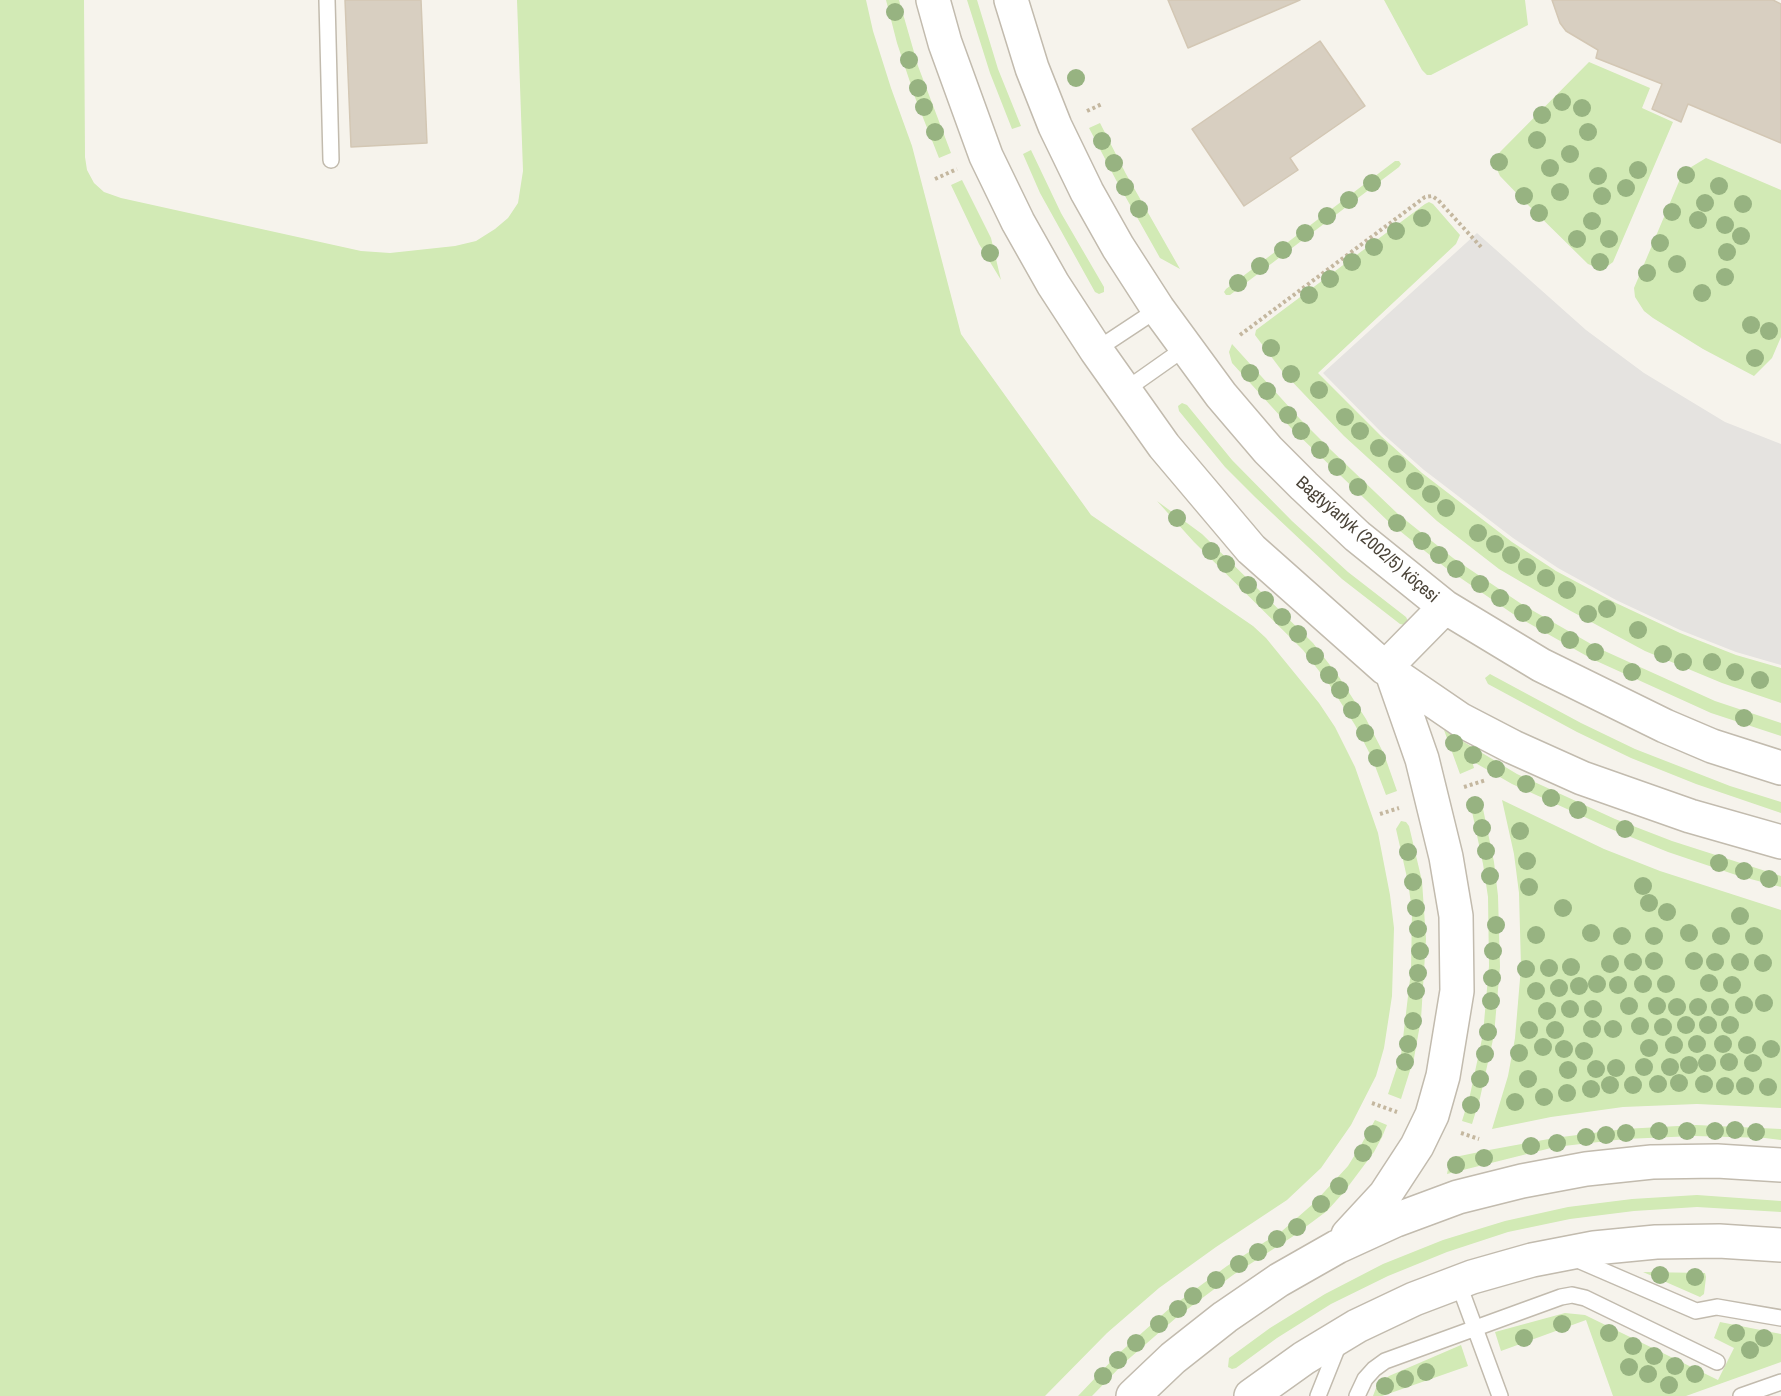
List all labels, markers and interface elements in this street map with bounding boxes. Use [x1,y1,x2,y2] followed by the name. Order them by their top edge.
[1291,472,1443,608] street label: Bagtyýarlyk (2002/5) köçesi

